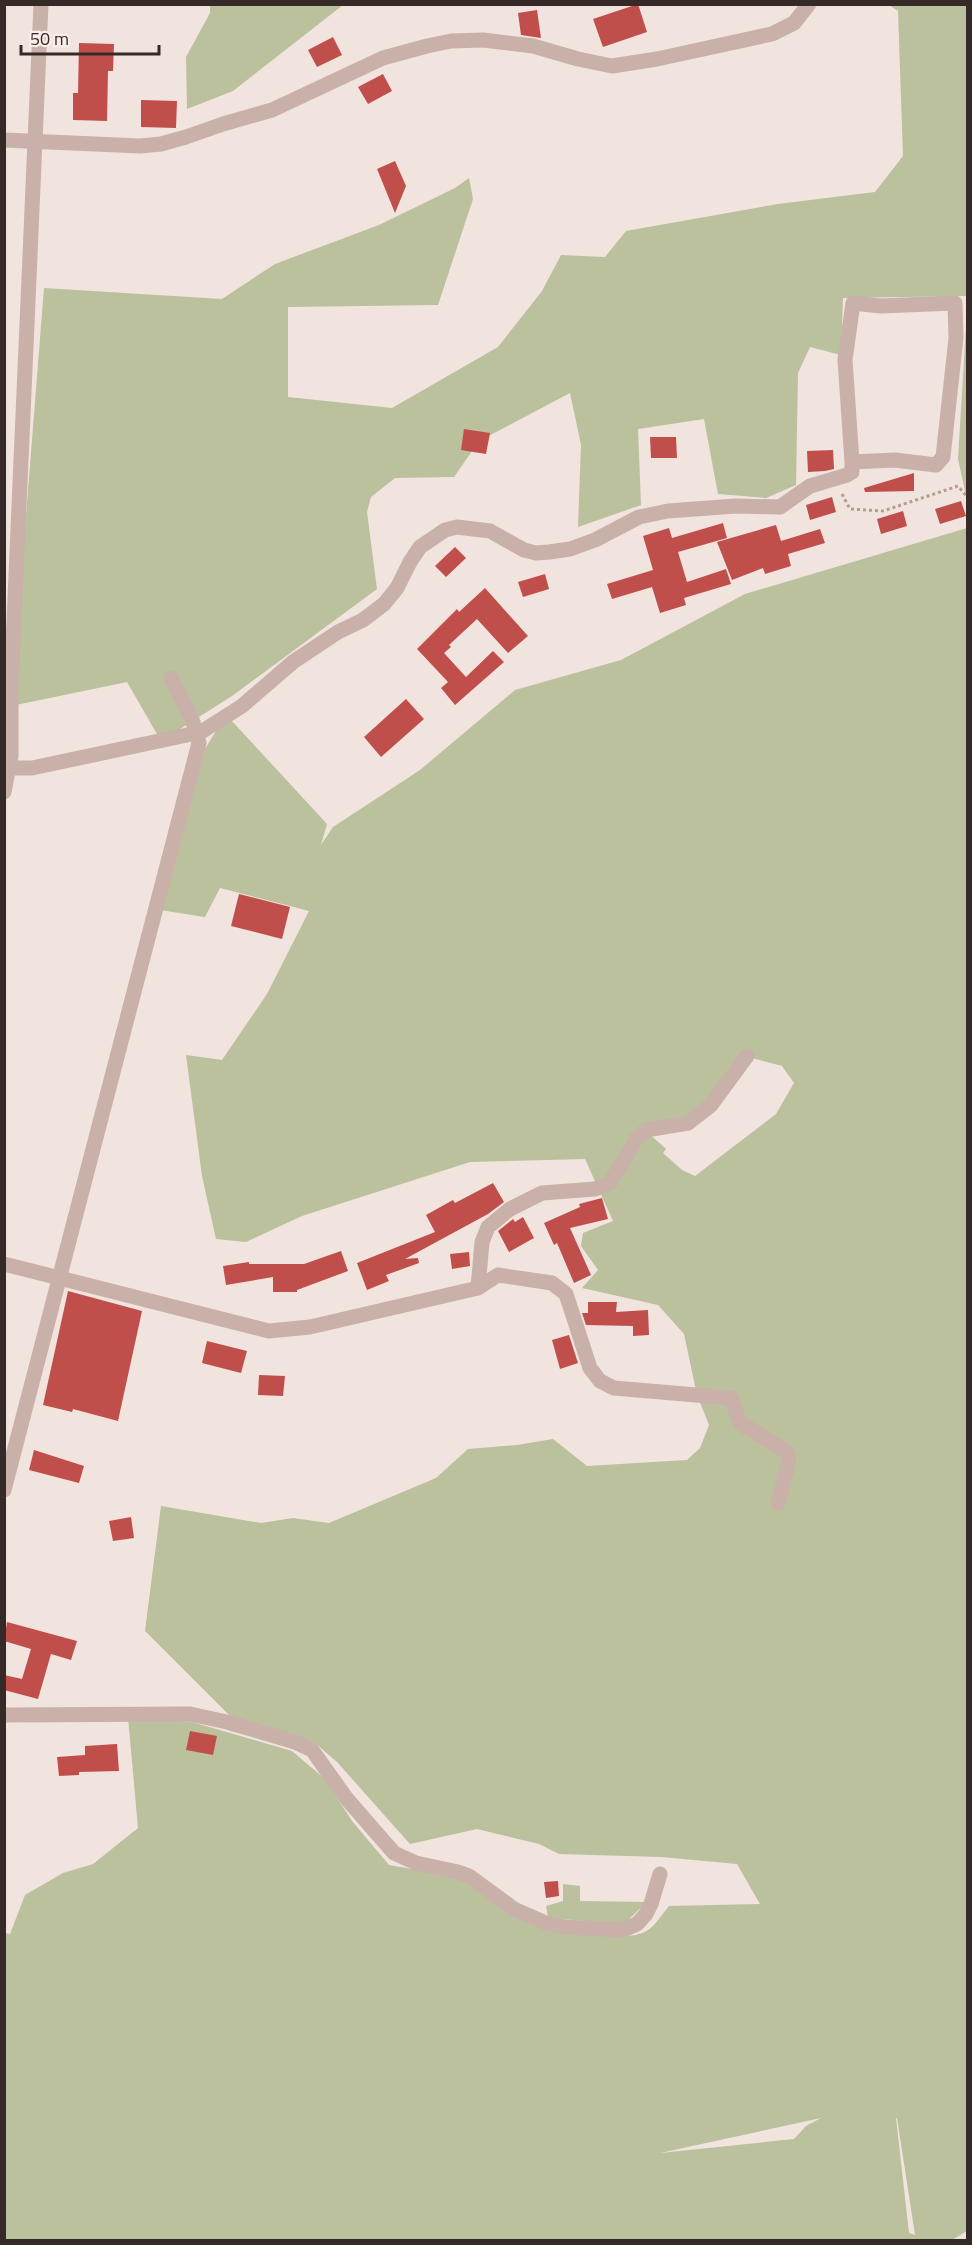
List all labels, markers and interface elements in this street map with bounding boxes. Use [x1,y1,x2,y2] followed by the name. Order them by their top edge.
[21,18,159,56] scale bar
[30,25,69,52] text: 50 m

